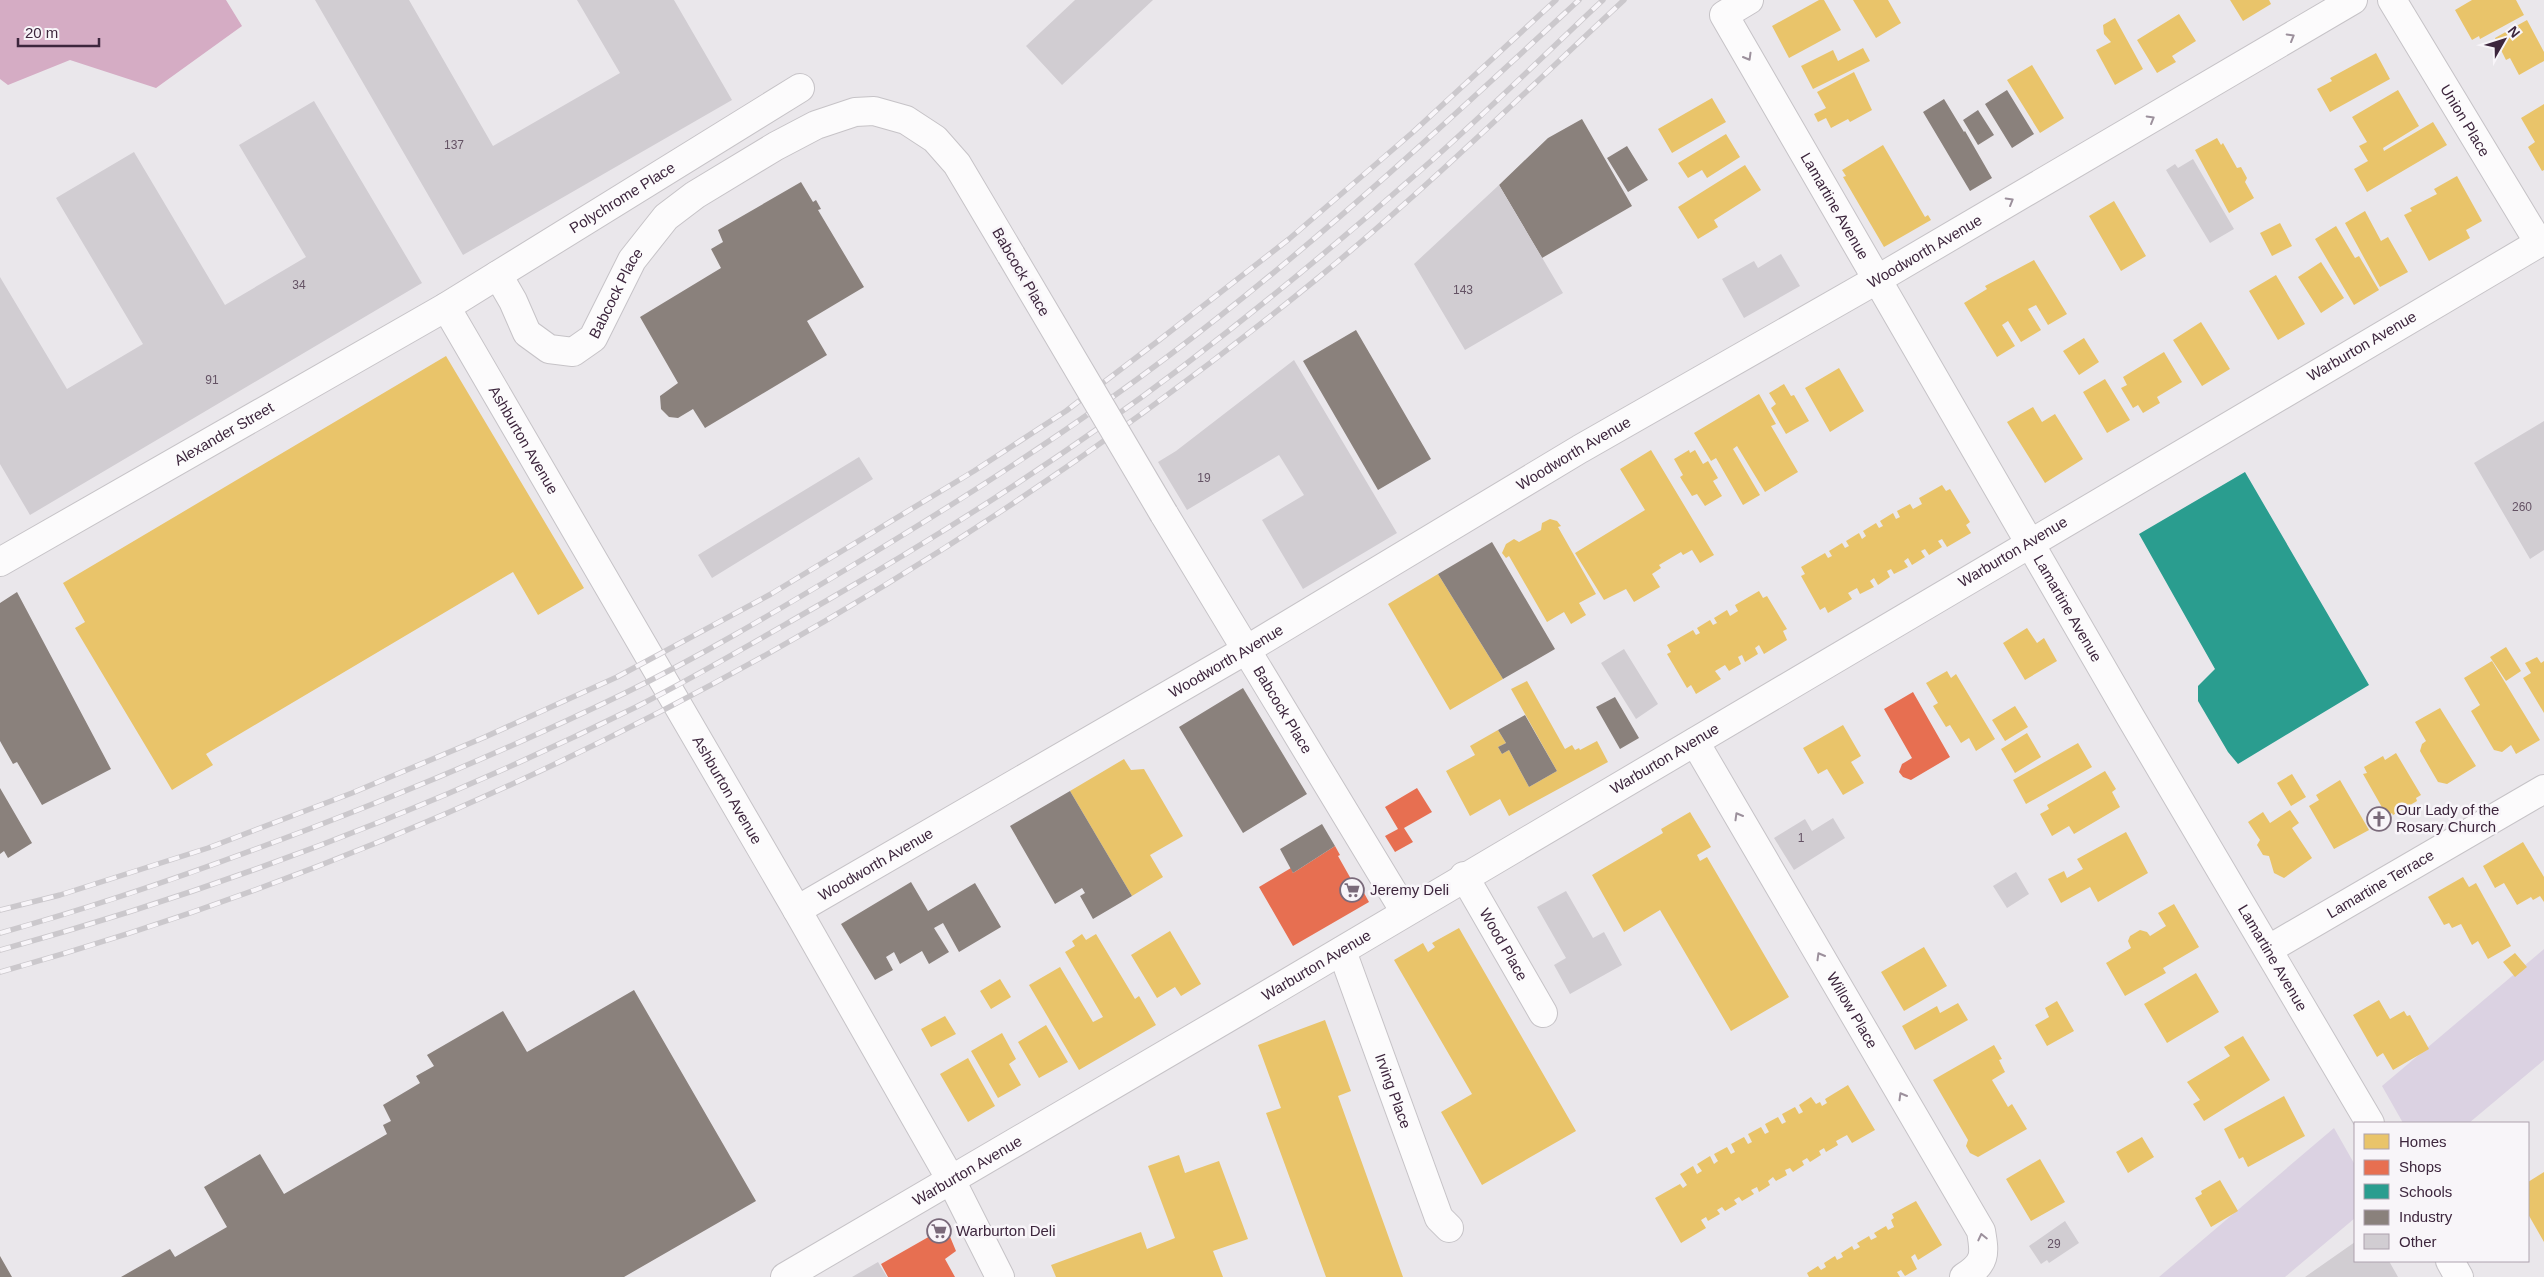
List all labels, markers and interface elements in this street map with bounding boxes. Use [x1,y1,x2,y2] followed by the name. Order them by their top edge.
[18,15,99,47] scale bar
[2479,15,2529,65] north arrow
[2505,23,2524,41] text: N
[25,24,58,41] text: 20 m
[2285,33,2294,43] one-way arrow
[1742,51,1752,60] one-way arrow
[2437,81,2494,159] street label: Union Place
[2145,115,2154,125] one-way arrow
[444,138,464,152] house number: 137
[1797,149,1873,262] street label: Lamartine Avenue
[566,158,678,237] street label: Polychrome Place
[2005,198,2014,208] one-way arrow
[1864,211,1985,291] street label: Woodworth Avenue
[989,225,1054,319] street label: Babcock Place
[585,244,646,341] street label: Babcock Place
[292,278,306,292] house number: 34
[1453,283,1473,297] house number: 143
[2304,307,2419,384] street label: Warburton Avenue
[205,373,219,387] house number: 91
[486,383,562,497] street label: Ashburton Avenue
[171,398,277,469] street label: Alexander Street
[1513,413,1634,493] street label: Woodworth Avenue
[1197,471,1211,485] house number: 19
[2512,500,2532,514] house number: 260
[1955,513,2070,590] street label: Warburton Avenue
[2030,552,2106,665] street label: Lamartine Avenue
[1166,621,1286,701] street label: Woodworth Avenue
[1250,663,1316,756] street label: Babcock Place
[1607,719,1722,797] street label: Warburton Avenue
[690,733,766,847] street label: Ashburton Avenue
[2396,801,2499,835] place label: Our Lady of the Rosary Church
[2366,806,2392,832] church icon: Our Lady of the Rosary Church
[1734,812,1744,821] one-way arrow
[815,824,936,904] street label: Woodworth Avenue
[1798,831,1805,845] house number: 1
[2324,846,2437,921] street label: Lamartine Terrace
[1339,877,1365,903] supermarket icon: Jeremy Deli
[1370,881,1449,898] place label: Jeremy Deli
[2235,901,2311,1014] street label: Lamartine Avenue
[1476,905,1531,983] street label: Wood Place
[1259,926,1374,1004] street label: Warburton Avenue
[1816,952,1826,961] one-way arrow
[1824,969,1881,1051] street label: Willow Place
[1372,1051,1415,1131] street label: Irving Place
[1898,1093,1908,1102] one-way arrow
[2354,1122,2529,1262] legend
[910,1132,1025,1209] street label: Warburton Avenue
[2399,1133,2447,1150] text: Homes
[2399,1158,2442,1175] text: Shops
[2399,1183,2452,1200] text: Schools
[2399,1208,2453,1225] text: Industry
[926,1218,952,1244] supermarket icon: Warburton Deli
[956,1222,1055,1239] place label: Warburton Deli
[1977,1233,1987,1242] one-way arrow
[2399,1233,2437,1250] text: Other
[2047,1237,2061,1251] house number: 29

